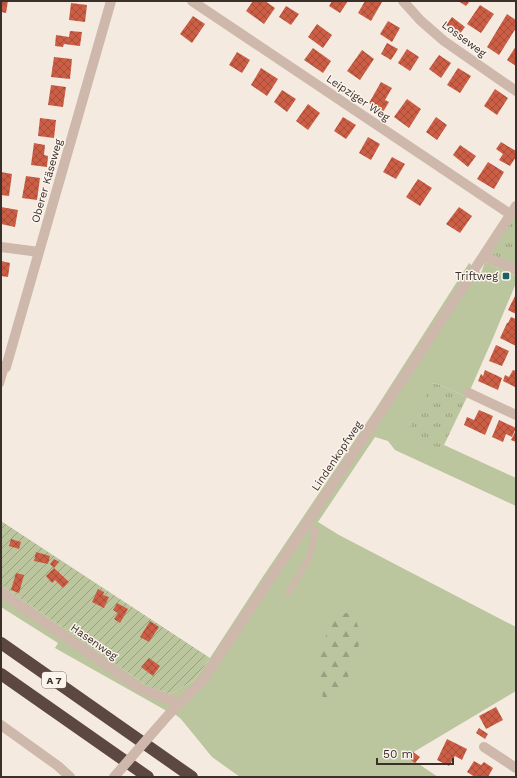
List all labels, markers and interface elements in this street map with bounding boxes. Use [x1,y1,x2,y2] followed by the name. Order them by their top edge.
[439,18,489,60] street label: Losseweg
[324,72,392,124] street label: Leipziger Weg
[29,137,65,224] street label: Oberer Käseweg
[455,270,498,283] place label: Triftweg
[501,271,511,281] marker: Triftweg
[309,419,365,493] street label: Lindenkopfweg
[68,621,120,663] street label: Hasenweg
[42,672,66,688] road number: A 7
[377,740,453,766] scale bar
[383,747,413,761] text: 50 m

